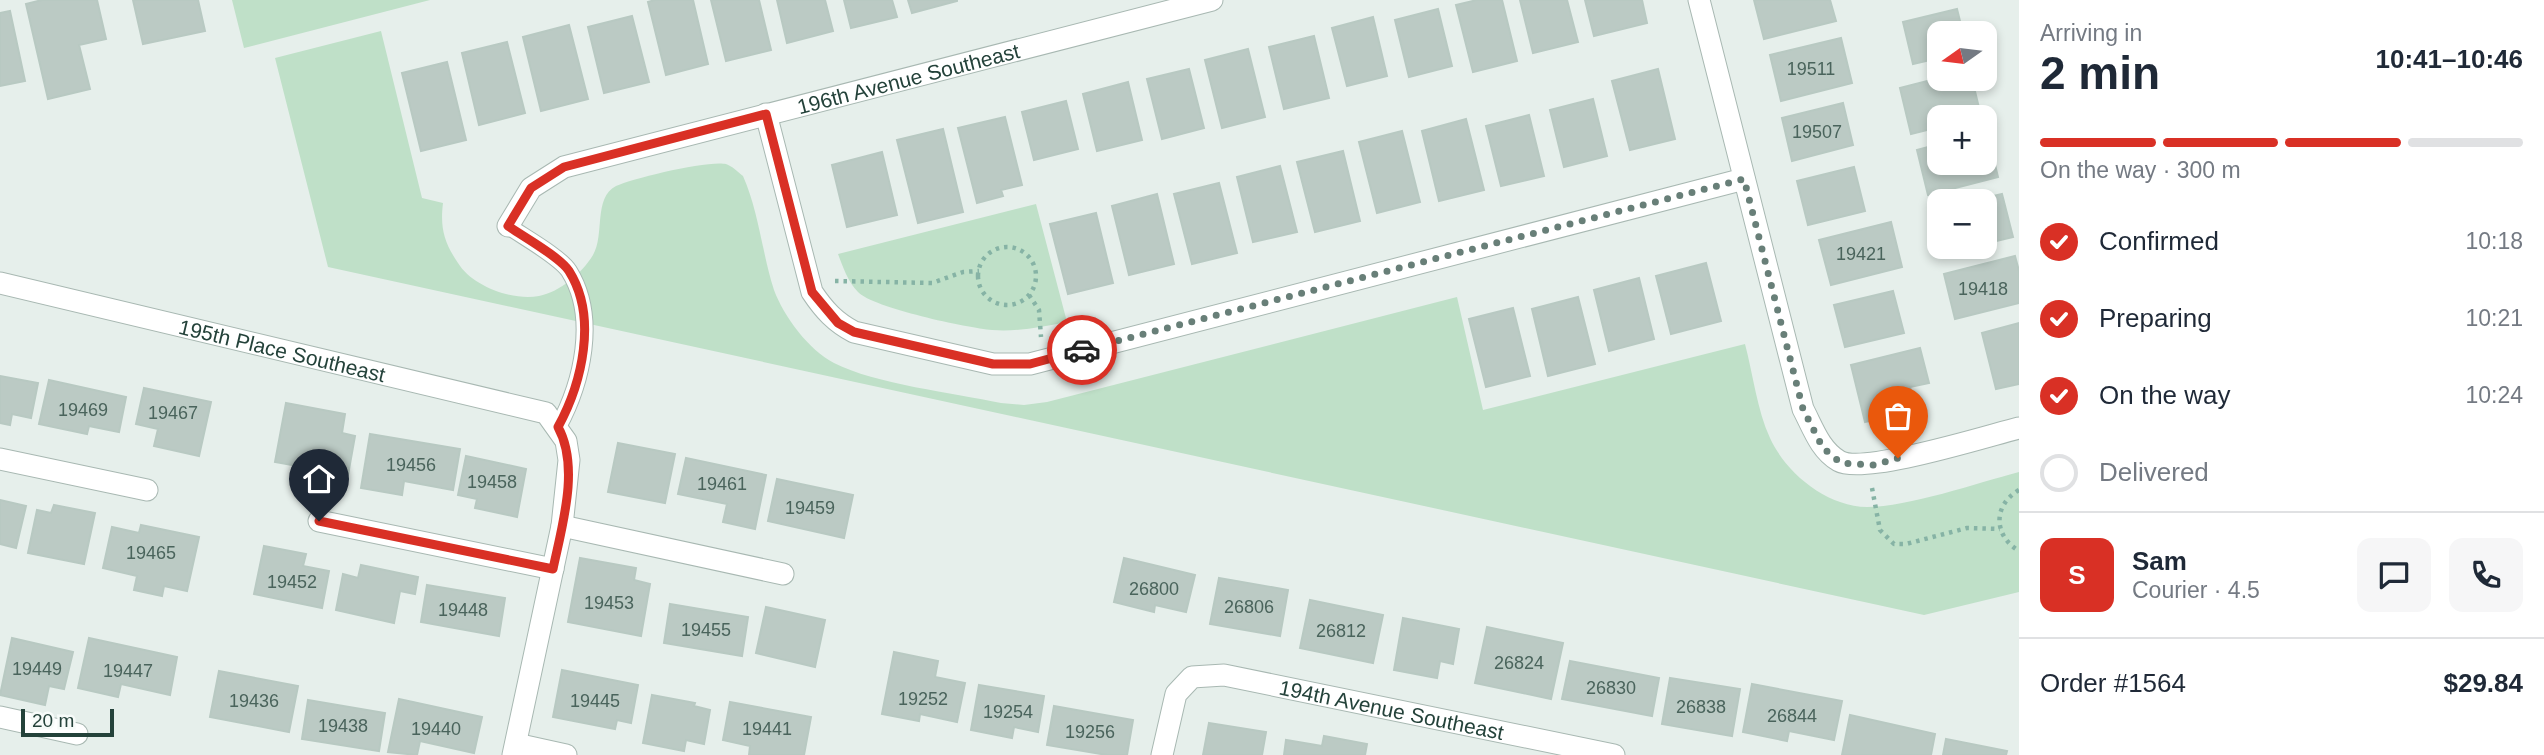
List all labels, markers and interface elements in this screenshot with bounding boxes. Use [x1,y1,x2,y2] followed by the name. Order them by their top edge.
[2040,20,2142,46] text: Arriving in
[1927,21,1997,91] north arrow
[1927,21,1997,259] map controls
[795,39,1022,118] street label: 196th Avenue Southeast
[2376,44,2523,74] text: 10:41–10:46
[2040,47,2160,99] text: 2 min
[1787,59,1835,79] house number: 19511
[1927,105,1997,175] button: +
[1792,122,1842,142] house number: 19507
[2040,157,2241,183] text: On the way · 300 m
[1927,189,1997,259] button: −
[2040,223,2078,261] icon: check
[2099,226,2219,256] text: Confirmed
[2465,228,2523,254] text: 10:18
[1836,244,1886,264] house number: 19421
[1958,279,2008,299] house number: 19418
[2040,300,2078,338] icon: check
[2099,303,2212,333] text: Preparing
[2465,305,2523,331] text: 10:21
[177,314,388,386] street label: 195th Place Southeast
[1047,315,1117,385] courier
[1063,331,1101,369] icon: car
[2040,377,2078,415] icon: check
[2099,380,2231,410] text: On the way
[2465,382,2523,408] text: 10:24
[1868,386,1928,458] pin
[1879,397,1917,435] icon: bag
[58,400,108,420] house number: 19469
[148,403,198,423] house number: 19467
[289,449,349,521] pin
[386,455,436,475] house number: 19456
[2099,457,2209,487] text: Delivered
[300,460,338,498] icon: home
[467,472,517,492] house number: 19458
[697,474,747,494] house number: 19461
[785,498,835,518] house number: 19459
[2357,538,2431,612] button: chat
[2449,538,2523,612] button: phone
[126,543,176,563] house number: 19465
[2132,546,2187,576] text: Sam
[2068,560,2086,590] text: S
[267,572,317,592] house number: 19452
[2132,577,2260,603] text: Courier · 4.5
[1129,579,1179,599] house number: 26800
[584,593,634,613] house number: 19453
[1224,597,1274,617] house number: 26806
[438,600,488,620] house number: 19448
[681,620,731,640] house number: 19455
[1316,621,1366,641] house number: 26812
[1494,653,1544,673] house number: 26824
[12,659,62,679] house number: 19449
[103,661,153,681] house number: 19447
[2040,668,2186,698] text: Order #1564
[2443,668,2523,698] text: $29.84
[1277,675,1506,744] street label: 194th Avenue Southeast
[1586,678,1636,698] house number: 26830
[898,689,948,709] house number: 19252
[229,691,279,711] house number: 19436
[570,691,620,711] house number: 19445
[1676,697,1726,717] house number: 26838
[983,702,1033,722] house number: 19254
[21,706,114,738] scale bar
[1767,706,1817,726] house number: 26844
[32,710,74,731] text: 20 m
[318,716,368,736] house number: 19438
[411,719,461,739] house number: 19440
[742,719,792,739] house number: 19441
[1065,722,1115,742] house number: 19256

